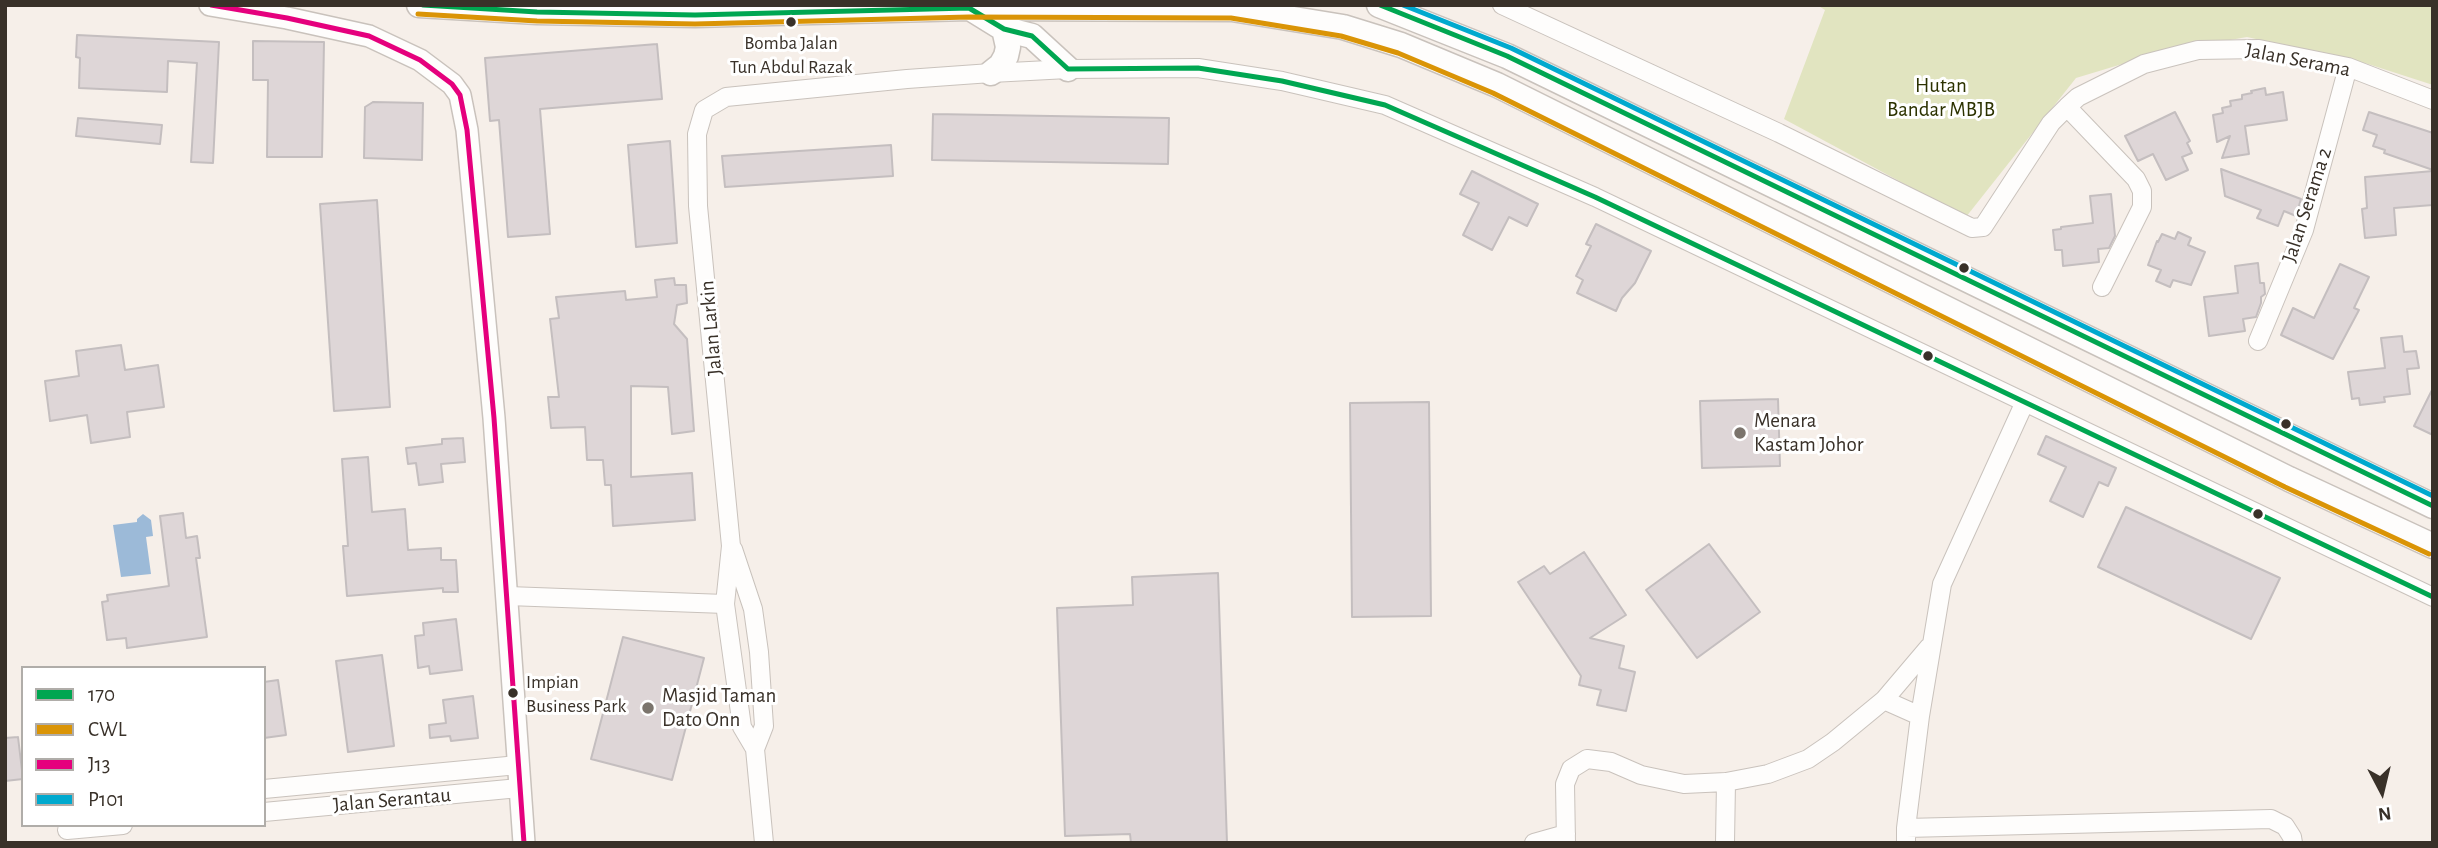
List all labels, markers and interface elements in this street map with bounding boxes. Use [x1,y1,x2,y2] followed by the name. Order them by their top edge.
[784,15,798,29] marker: Bomba Jalan Tun Abdul Razak
[730,32,852,76] place label: Bomba Jalan Tun Abdul Razak
[2243,37,2353,83] street label: Jalan Serama
[1887,73,1995,123] park label: Hutan Bandar MBJB
[2277,144,2337,266] street label: Jalan Serama 2
[1957,261,1971,275] unlabelled marker
[694,279,728,377] street label: Jalan Larkin
[1921,349,1935,363] unlabelled marker
[1754,408,1863,458] place label: Menara Kastam Johor
[2279,417,2293,431] unlabelled marker
[1732,425,1748,441] marker: Menara Kastam Johor
[2251,507,2265,521] unlabelled marker
[21,666,266,827] legend
[526,671,626,715] place label: Impian Business Park
[662,683,776,733] place label: Masjid Taman Dato Onn
[88,684,115,705] text: 170
[506,686,520,700] marker: Impian Business Park
[640,700,656,716] marker: Masjid Taman Dato Onn
[88,719,126,740] text: CWL
[88,754,110,775] text: J13
[2347,757,2417,827] north arrow
[332,782,452,818] street label: Jalan Serantau
[88,789,124,810] text: P101
[2377,803,2392,824] text: N

